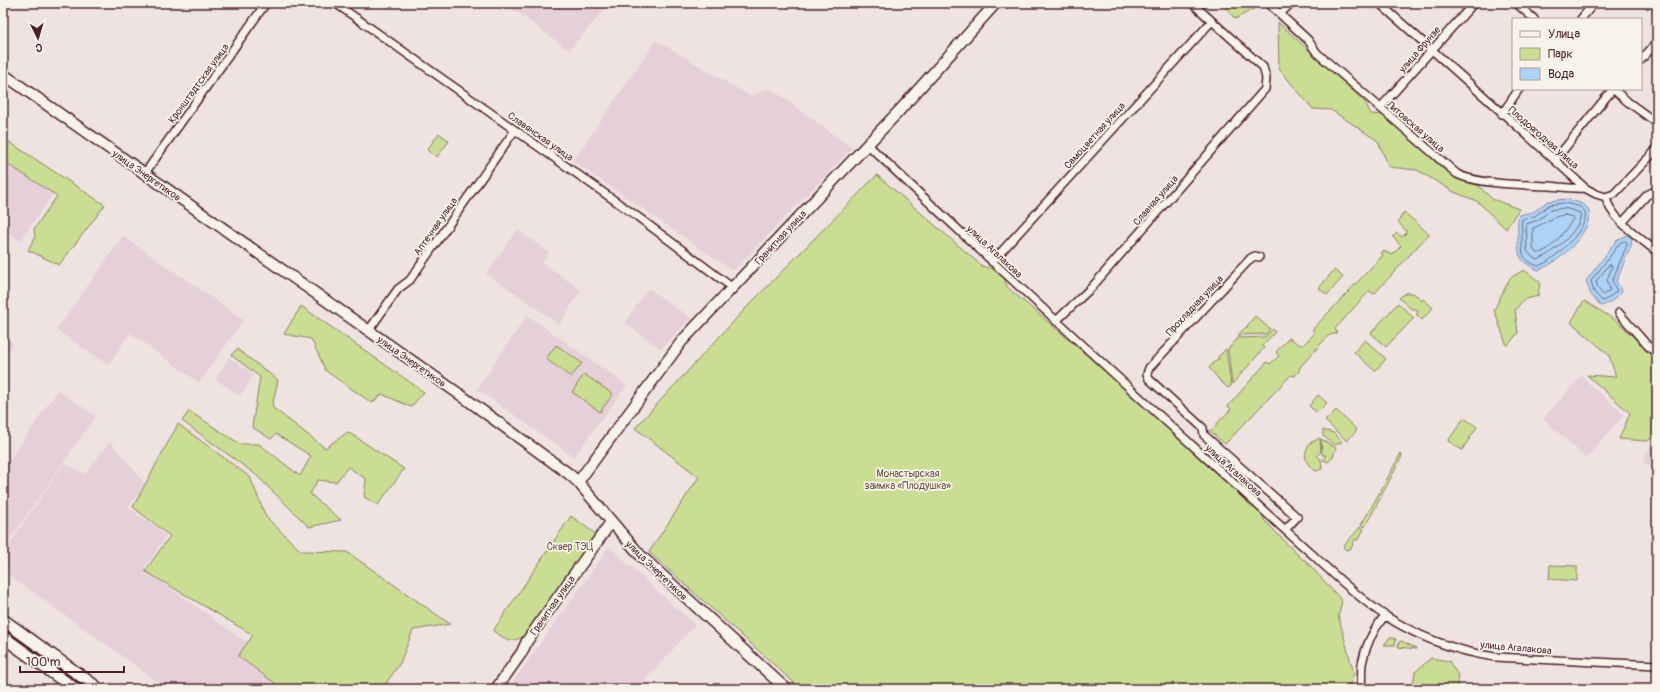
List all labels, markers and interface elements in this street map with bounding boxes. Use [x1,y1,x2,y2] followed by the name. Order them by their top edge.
[18,18,58,58] north arrow
[1512,18,1642,90] legend
[1396,24,1443,76] street label: улица Фрунзе
[1548,27,1580,42] text: Улица
[35,41,43,54] text: С
[166,41,232,126] street label: Кронштадтская улица
[1548,47,1573,62] text: Парк
[1548,67,1574,82] text: Вода
[1383,98,1447,155] street label: Литовская улица
[1062,100,1128,171] street label: Самоцветная улица
[1506,104,1581,172] street label: Плодоягодная улица
[505,110,576,164] street label: Славянская улица
[109,147,183,204] street label: улица Энергетиков
[1131,173,1181,228] street label: Славная улица
[411,195,460,258] street label: Аптечная улица
[752,208,809,267] street label: Гранитная улица
[963,222,1025,281] street label: улица Агалакова
[1164,273,1226,338] street label: Прохладная улица
[374,333,448,390] street label: улица Энергетиков
[1202,442,1264,499] street label: улица Агалакова
[865,468,951,492] park label: Монастырская заимка «Плодушка»
[622,538,690,603] street label: улица Энергетиков
[547,541,593,553] park label: Сквер ТЭЦ
[528,573,578,638] street label: Гранитная улица
[1479,639,1552,657] street label: улица Агалакова
[20,648,124,674] scale bar
[26,655,61,670] text: 100 m

